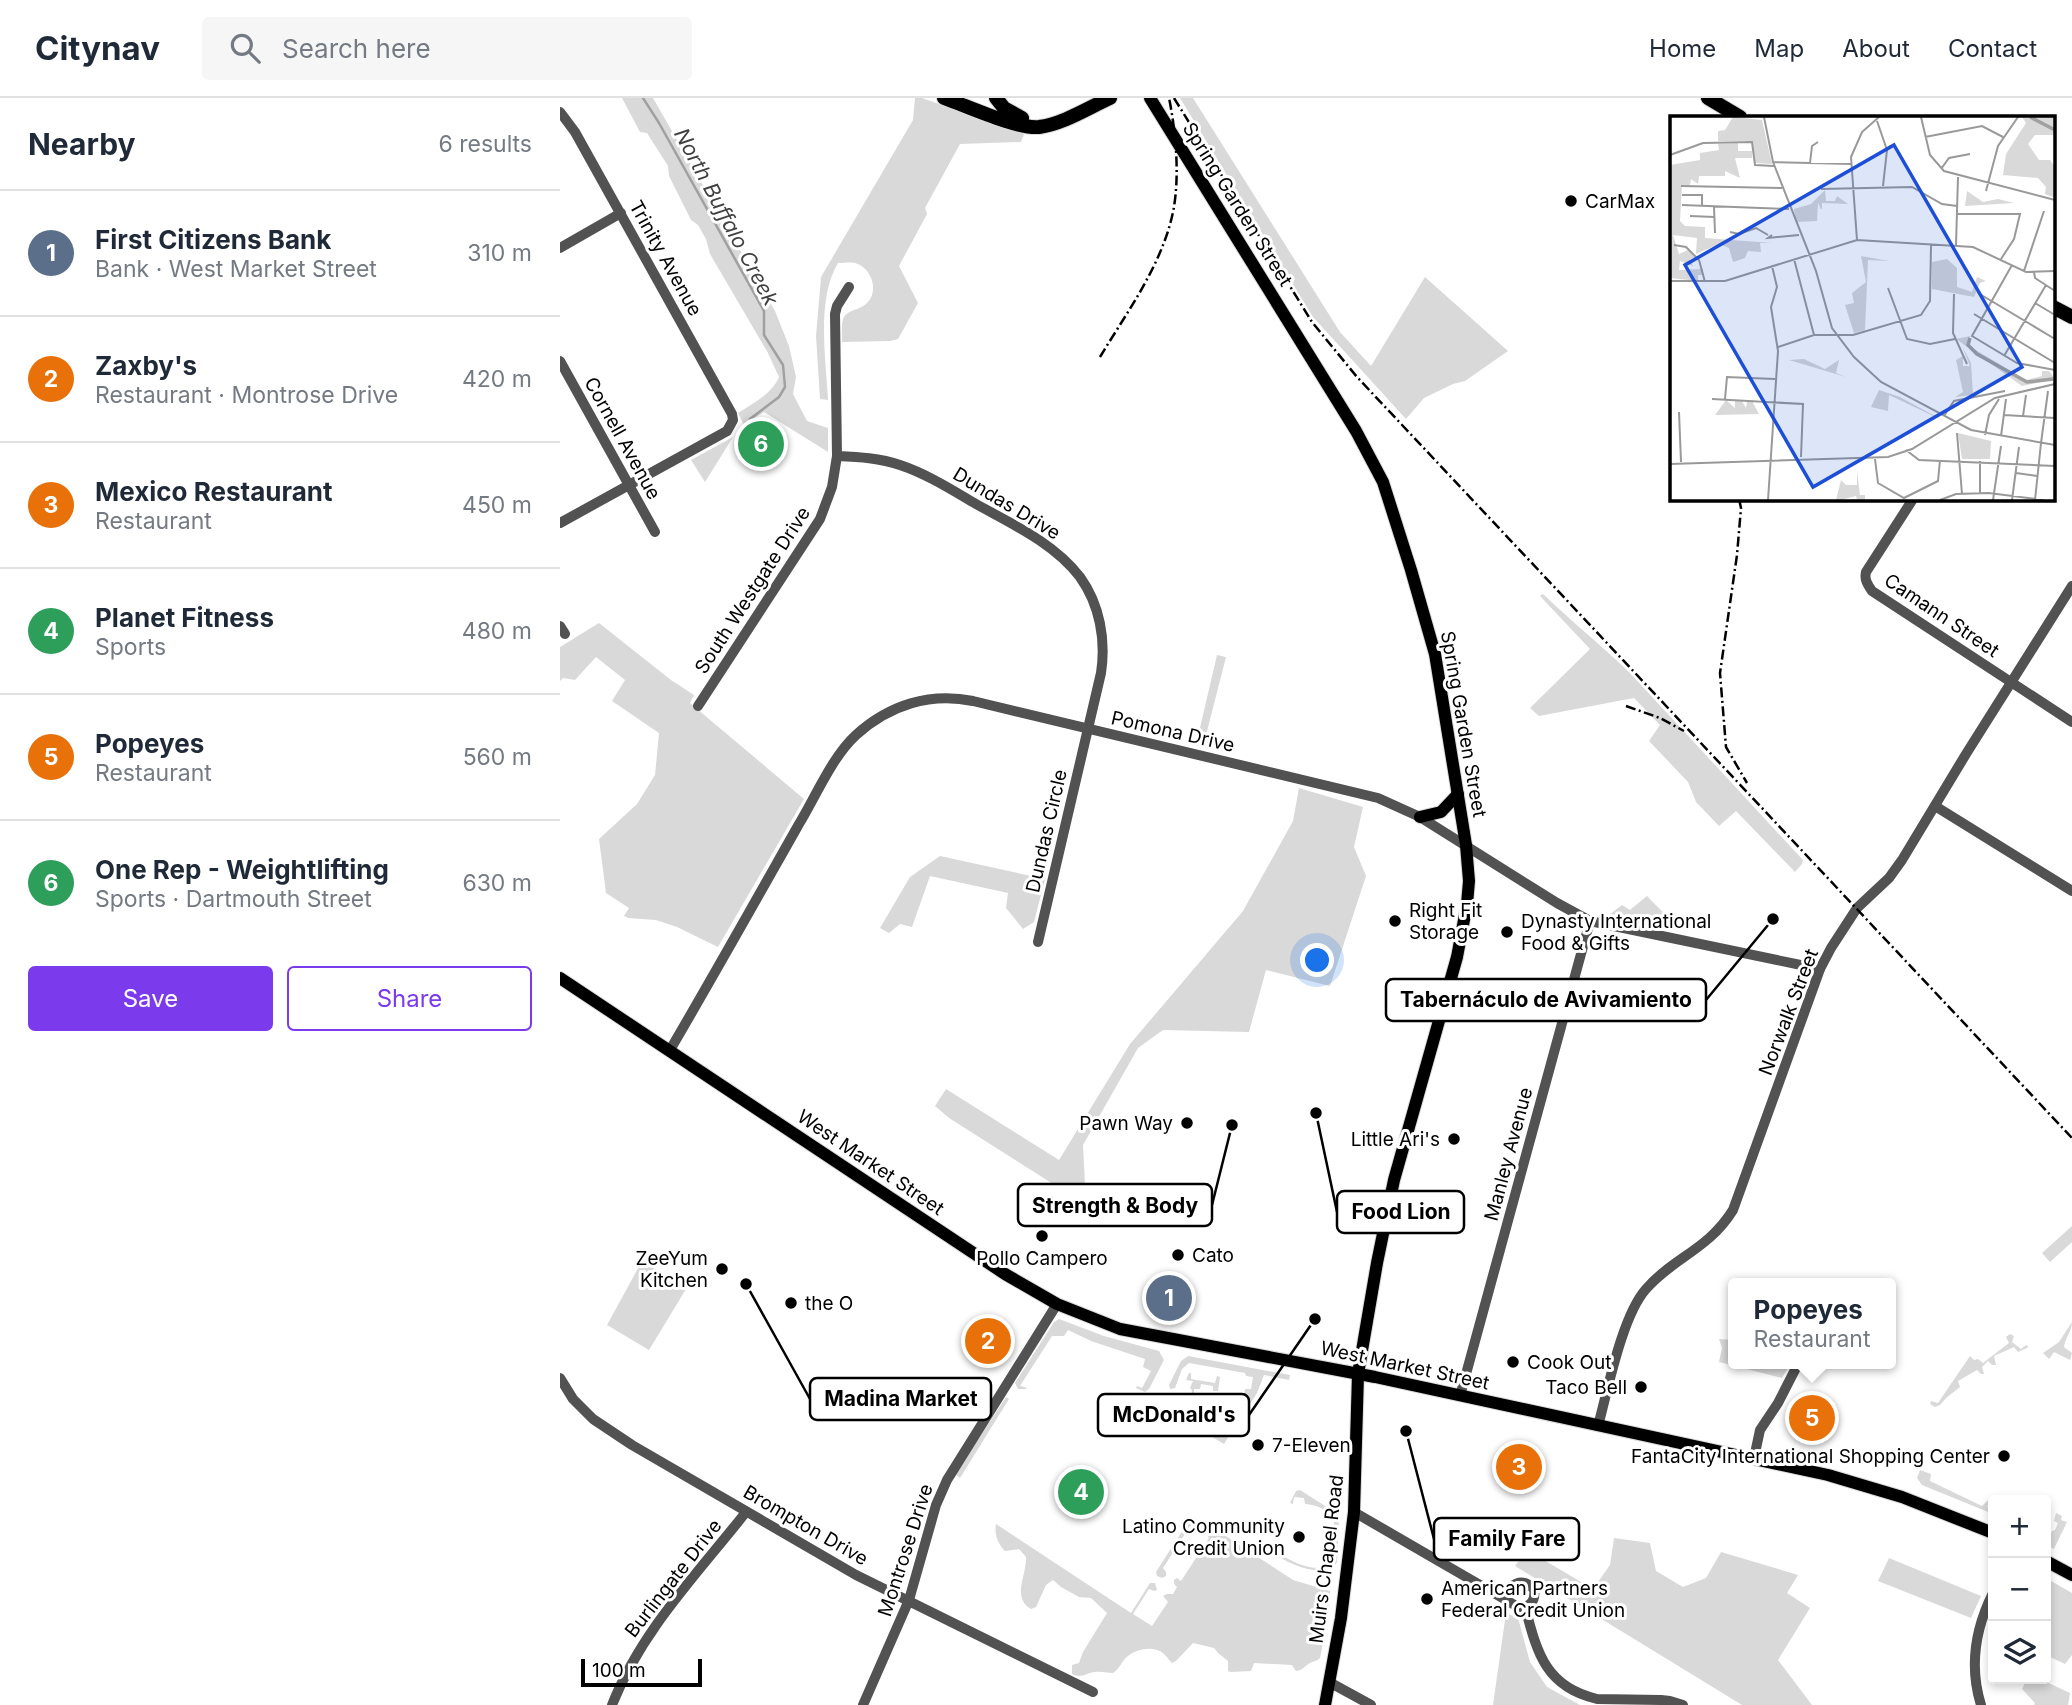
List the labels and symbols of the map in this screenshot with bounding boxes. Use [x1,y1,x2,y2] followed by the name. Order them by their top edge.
[1670,116,2054,500] inset map
[1178,118,1297,290] street label: Spring Garden Street
[669,124,784,310] water label: North Buffalo Creek
[1585,190,1655,213] place label: CarMax
[1563,193,1579,209] marker: CarMax
[624,197,707,320] street label: Trinity Avenue
[579,373,666,503] street label: Cornell Avenue
[738,418,784,470] pin: 6
[949,462,1065,544] street label: Dundas Drive
[690,502,815,678] street label: South Westgate Drive
[1880,569,2003,662] street label: Camann Street
[1436,629,1491,819] street label: Spring Garden Street
[1109,706,1237,757] street label: Pomona Drive
[1021,767,1072,895] street label: Dundas Circle
[1409,899,1482,944] place label: Right Fit Storage
[1521,910,1711,955] place label: Dynasty International Food & Gifts
[1387,913,1403,929] marker: Right Fit Storage
[1499,924,1515,940] marker: Dynasty International Food & Gifts
[1300,943,1334,977] your location
[1754,946,1823,1078] street label: Norwalk Street
[1386,979,1706,1021] callout: Tabernáculo de Avivamiento
[1400,987,1692,1012] text: Tabernáculo de Avivamiento
[1480,1085,1537,1223] street label: Manley Avenue
[793,1105,948,1220] street label: West Market Street
[1079,1112,1173,1135] place label: Pawn Way
[1179,1115,1195,1131] marker: Pawn Way
[1351,1128,1440,1151] place label: Little Ari's
[1446,1131,1462,1147] marker: Little Ari's
[1018,1184,1212,1226] callout: Strength & Body
[1337,1191,1464,1233] callout: Food Lion
[1032,1193,1198,1218] text: Strength & Body
[1351,1199,1451,1224] text: Food Lion
[1034,1228,1050,1244] marker: Pollo Campero
[1192,1244,1234,1267] place label: Cato
[635,1247,708,1292] place label: ZeeYum Kitchen
[976,1247,1108,1270] place label: Pollo Campero
[1170,1247,1186,1263] marker: Cato
[714,1261,730,1277] marker: ZeeYum Kitchen
[1146,1272,1192,1324] pin: 1
[805,1292,853,1315] place label: the O
[783,1295,799,1311] marker: the O
[965,1315,1011,1367] pin: 2
[1318,1336,1491,1395] street label: West Market Street
[1527,1351,1611,1374] place label: Cook Out
[1505,1354,1521,1370] marker: Cook Out
[1545,1376,1627,1399] place label: Taco Bell
[810,1378,991,1420] callout: Madina Market
[1633,1379,1649,1395] marker: Taco Bell
[824,1386,978,1411] text: Madina Market
[1789,1392,1835,1444] pin: 5
[1098,1394,1249,1436] callout: McDonald's
[1113,1402,1235,1427] text: McDonald's
[1272,1434,1351,1457] place label: 7-Eleven
[1250,1437,1266,1453] marker: 7-Eleven
[1496,1441,1542,1493] pin: 3
[1631,1445,1990,1468] place label: FantaCity International Shopping Center
[1996,1448,2012,1464] marker: FantaCity International Shopping Center
[1058,1466,1104,1518] pin: 4
[1305,1473,1348,1645] street label: Muirs Chapel Road
[739,1480,872,1570] street label: Brompton Drive
[873,1481,938,1619] street label: Montrose Drive
[620,1515,727,1642] street label: Burlingate Drive
[1122,1515,1285,1560] place label: Latino Community Credit Union
[1434,1518,1579,1560] callout: Family Fare
[1448,1526,1566,1551] text: Family Fare
[1291,1529,1307,1545] marker: Latino Community Credit Union
[1441,1577,1625,1622] place label: American Partners Federal Credit Union
[1419,1591,1435,1607] marker: American Partners Federal Credit Union
[581,1656,702,1688] scale bar

